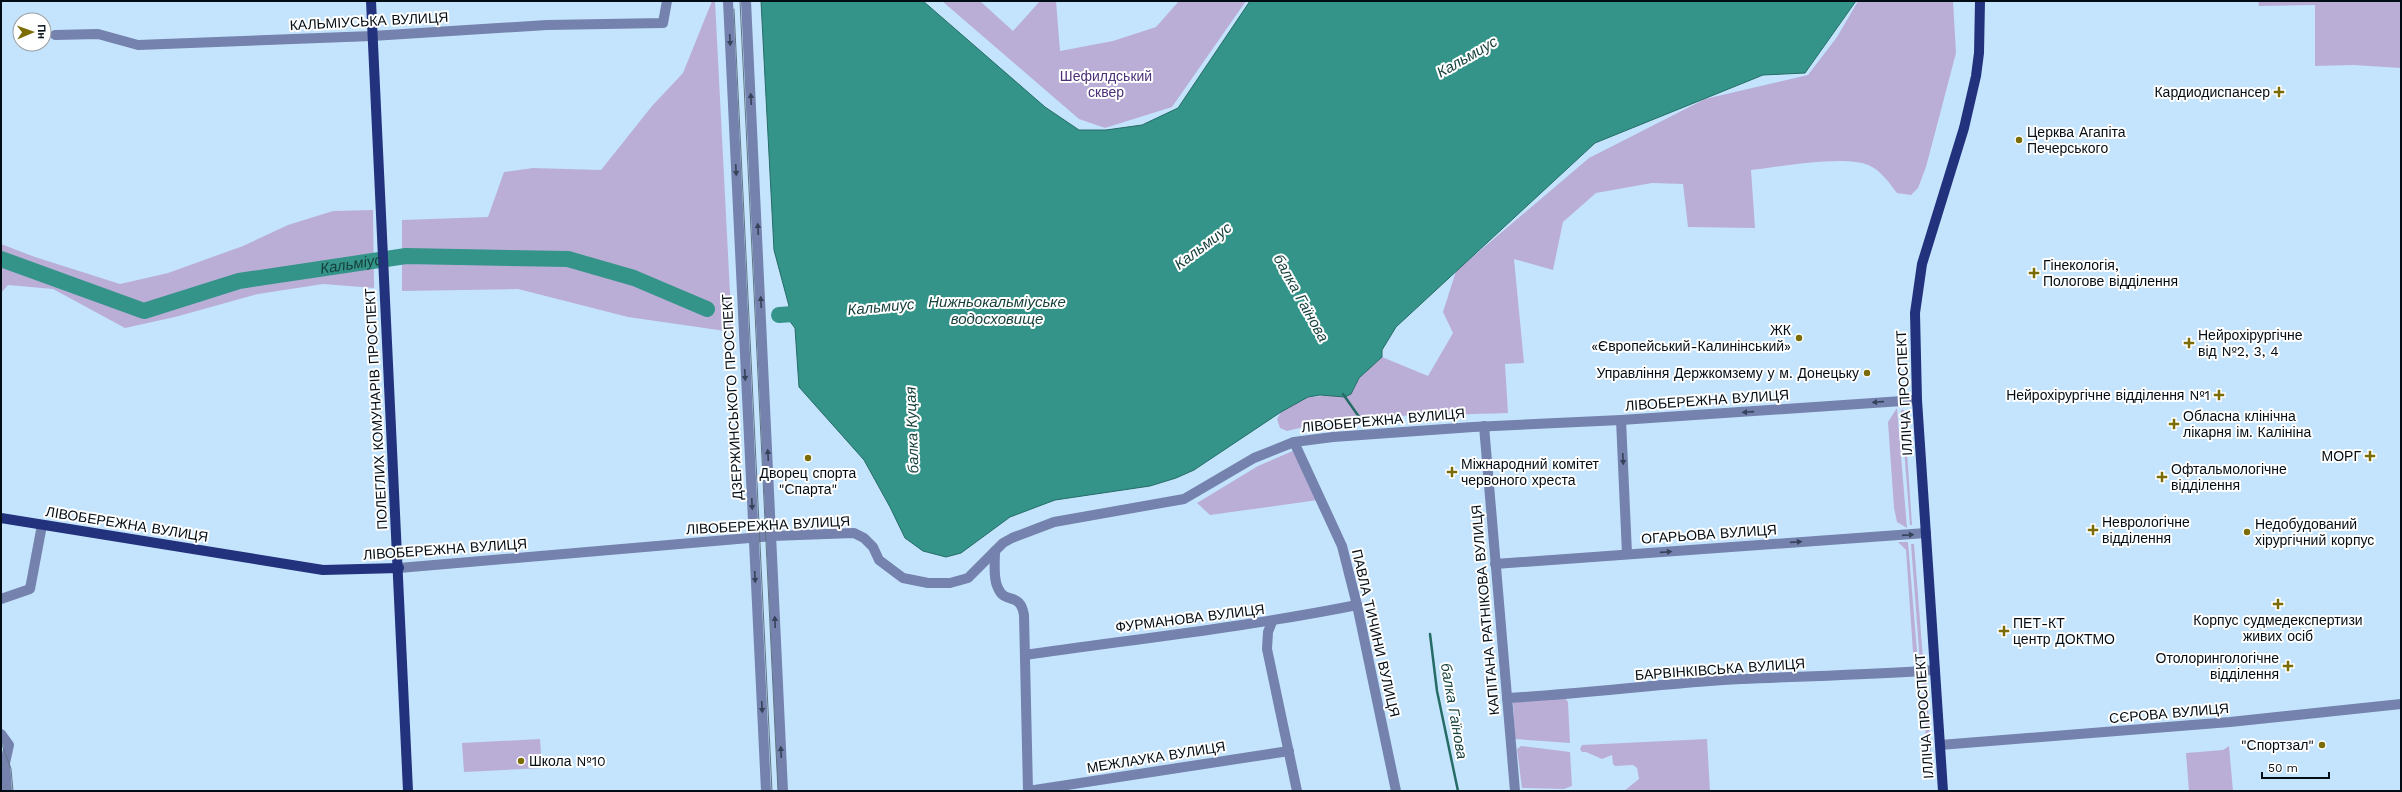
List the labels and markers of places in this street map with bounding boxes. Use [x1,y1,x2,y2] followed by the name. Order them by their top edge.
[2154,84,2270,100] place label: Кардиодиспансер
[2273,86,2285,98] marker: Кардиодиспансер
[2027,124,2126,156] place label: Церква Агапіта Печерського
[2014,135,2024,145] marker: Церква Агапіта Печерського
[2043,257,2178,289] place label: Гінекологія, Пологове відділення
[2028,267,2040,279] marker: Гінекологія, Пологове відділення
[1591,322,1792,354] place label: ЖК «Європейський-Калинінський»
[2198,327,2303,359] place label: Нейрохірургічне від №2, 3, 4
[1794,333,1804,343] marker: ЖК «Європейський-Калинінський»
[2183,337,2195,349] marker: Нейрохірургічне від №2, 3, 4
[1596,365,1859,381] place label: Управління Держкомзему у м. Донецьку
[1862,368,1872,378] marker: Управління Держкомзему у м. Донецьку
[2006,387,2210,403] place label: Нейрохірургічне відділення №1
[2213,389,2225,401] marker: Нейрохірургічне відділення №1
[2183,408,2311,440] place label: Обласна клінічна лікарня ім. Калініна
[2168,418,2180,430] marker: Обласна клінічна лікарня ім. Калініна
[2322,448,2361,464] place label: МОРГ
[2364,450,2376,462] marker: МОРГ
[803,453,813,463] marker: Дворец спорта "Спарта"
[1461,456,1600,488] place label: Міжнародний комітет червоного хреста
[2171,461,2287,493] place label: Офтальмологічне відділення
[760,465,857,497] place label: Дворец спорта "Спарта"
[1446,466,1458,478] marker: Міжнародний комітет червоного хреста
[2156,471,2168,483] marker: Офтальмологічне відділення
[2102,514,2190,546] place label: Неврологічне відділення
[2255,516,2374,548] place label: Недобудований хірургічний корпус
[2087,524,2099,536] marker: Неврологічне відділення
[2242,527,2252,537] marker: Недобудований хірургічний корпус
[2272,598,2284,610] marker: Корпус судмедекспертизи живих осіб
[2193,612,2363,644] place label: Корпус судмедекспертизи живих осіб
[2013,615,2115,647] place label: ПЕТ-КТ центр ДОКТМО
[1998,625,2010,637] marker: ПЕТ-КТ центр ДОКТМО
[2156,650,2279,682] place label: Отолорингологічне відділення
[2282,660,2294,672] marker: Отолорингологічне відділення
[2241,737,2314,753] place label: "Спортзал"
[2317,740,2327,750] marker: "Спортзал"
[529,753,606,769] place label: Школа №10
[516,756,526,766] marker: Школа №10

